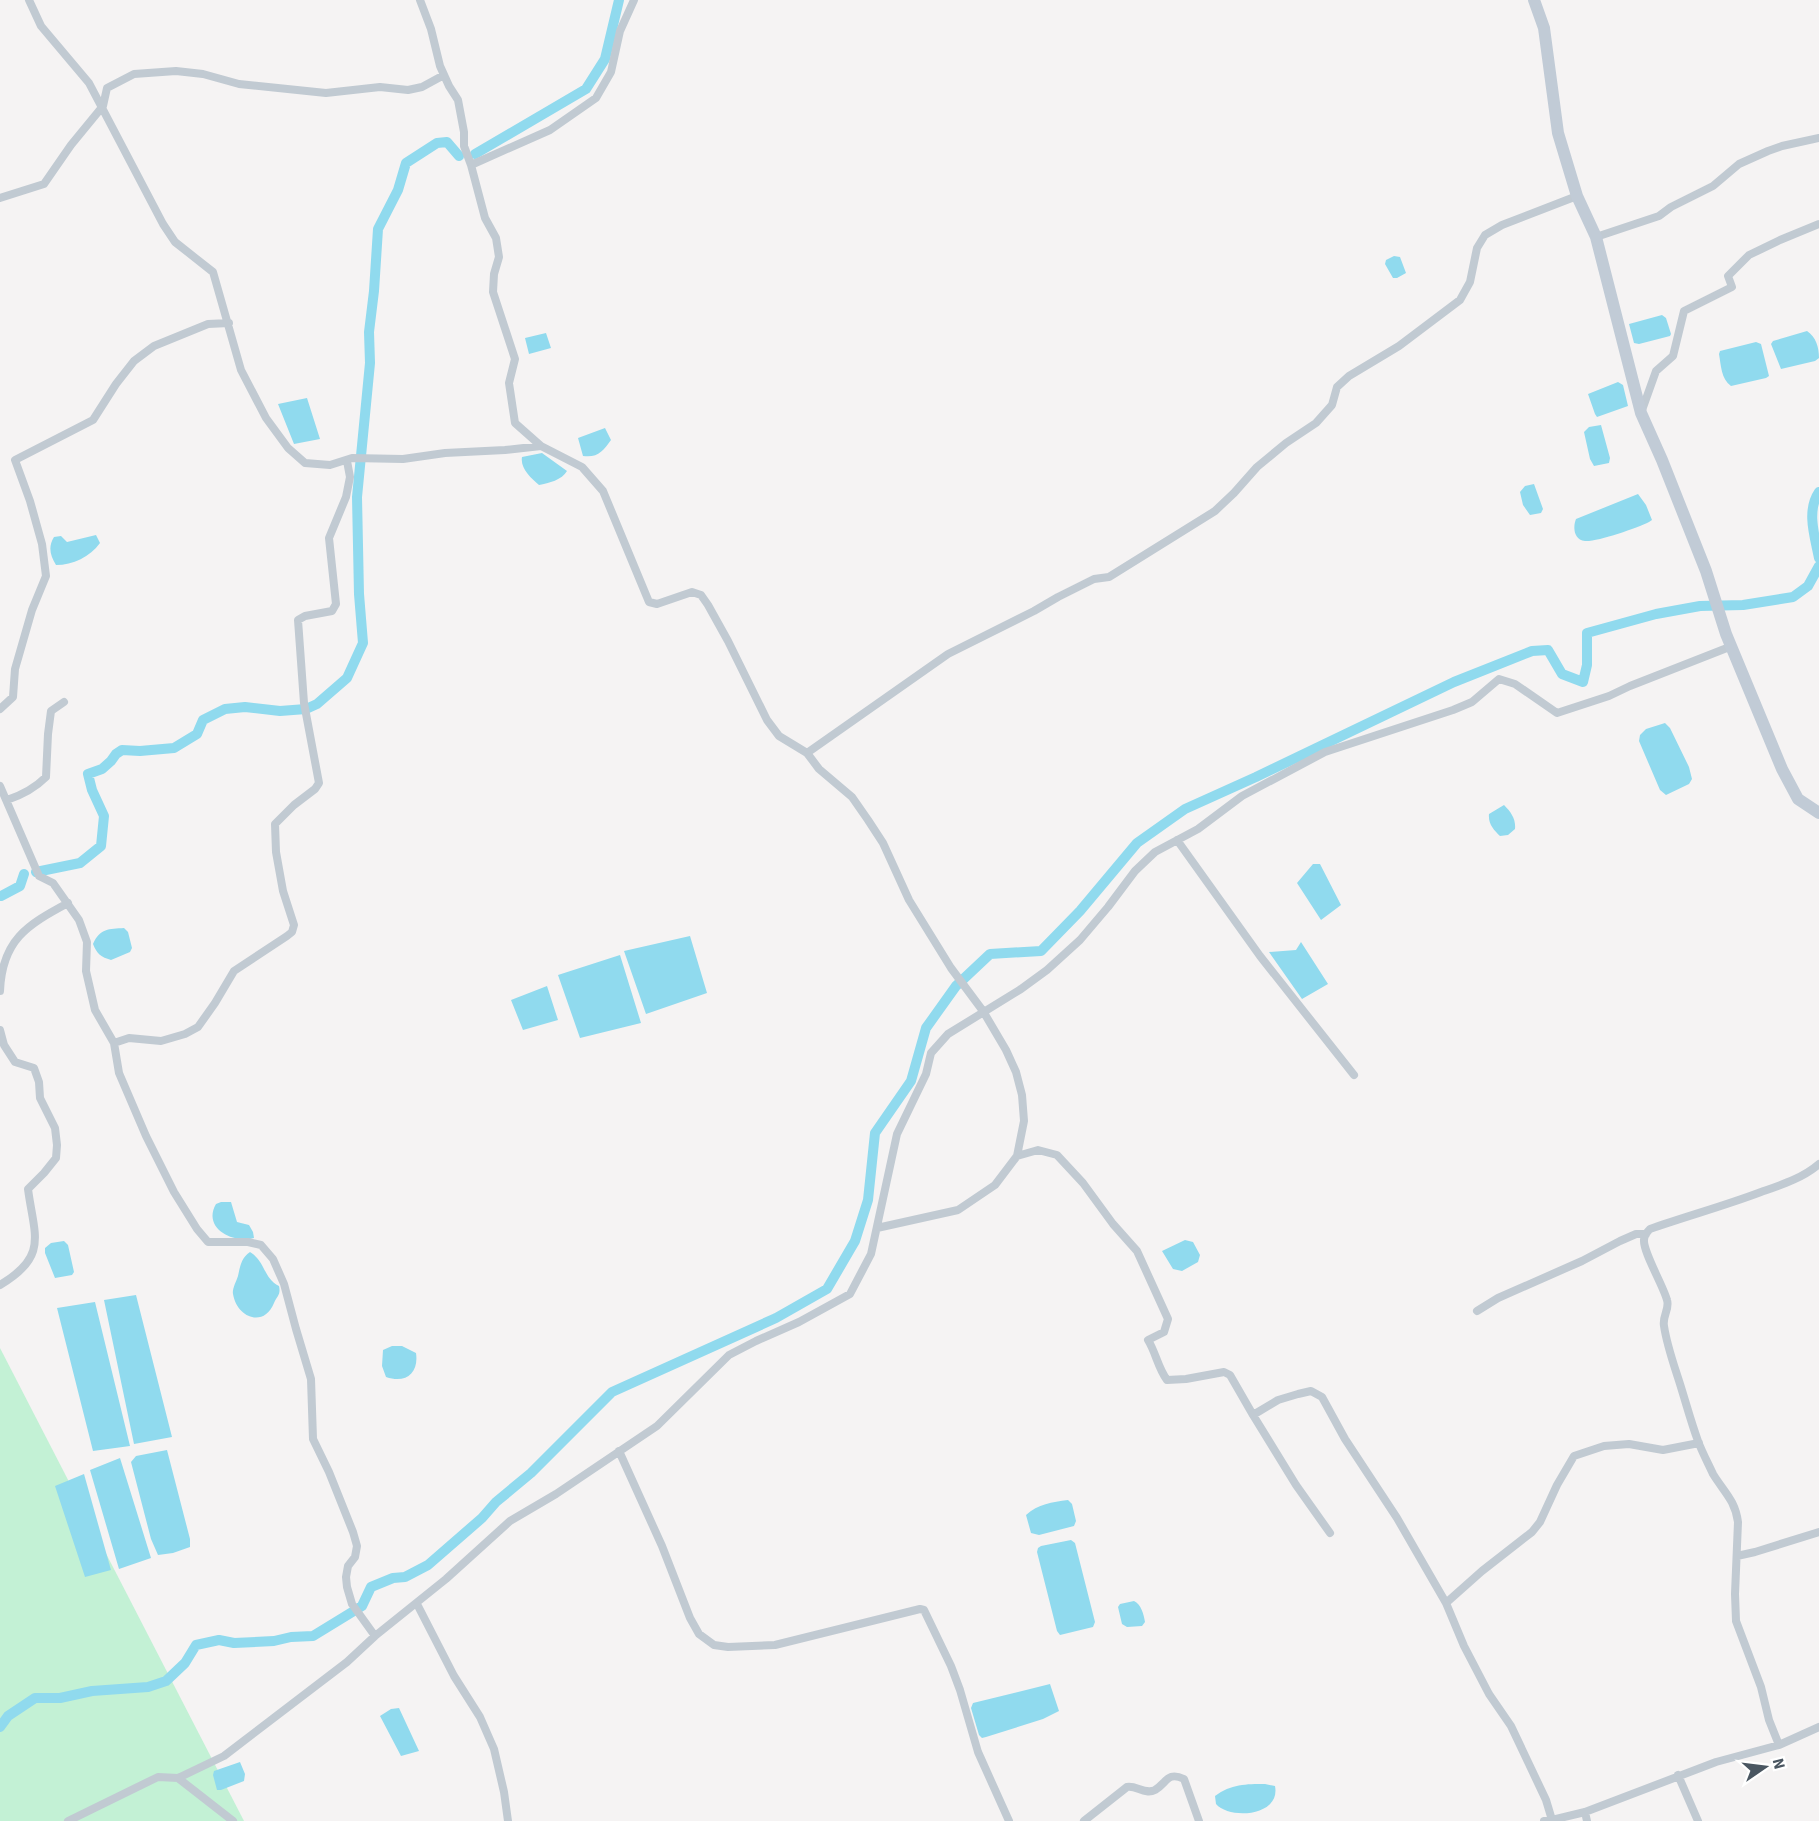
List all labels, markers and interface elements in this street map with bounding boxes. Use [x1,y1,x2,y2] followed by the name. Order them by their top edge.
[1735,1737,1795,1797] north arrow
[1767,1756,1791,1771] text: N

